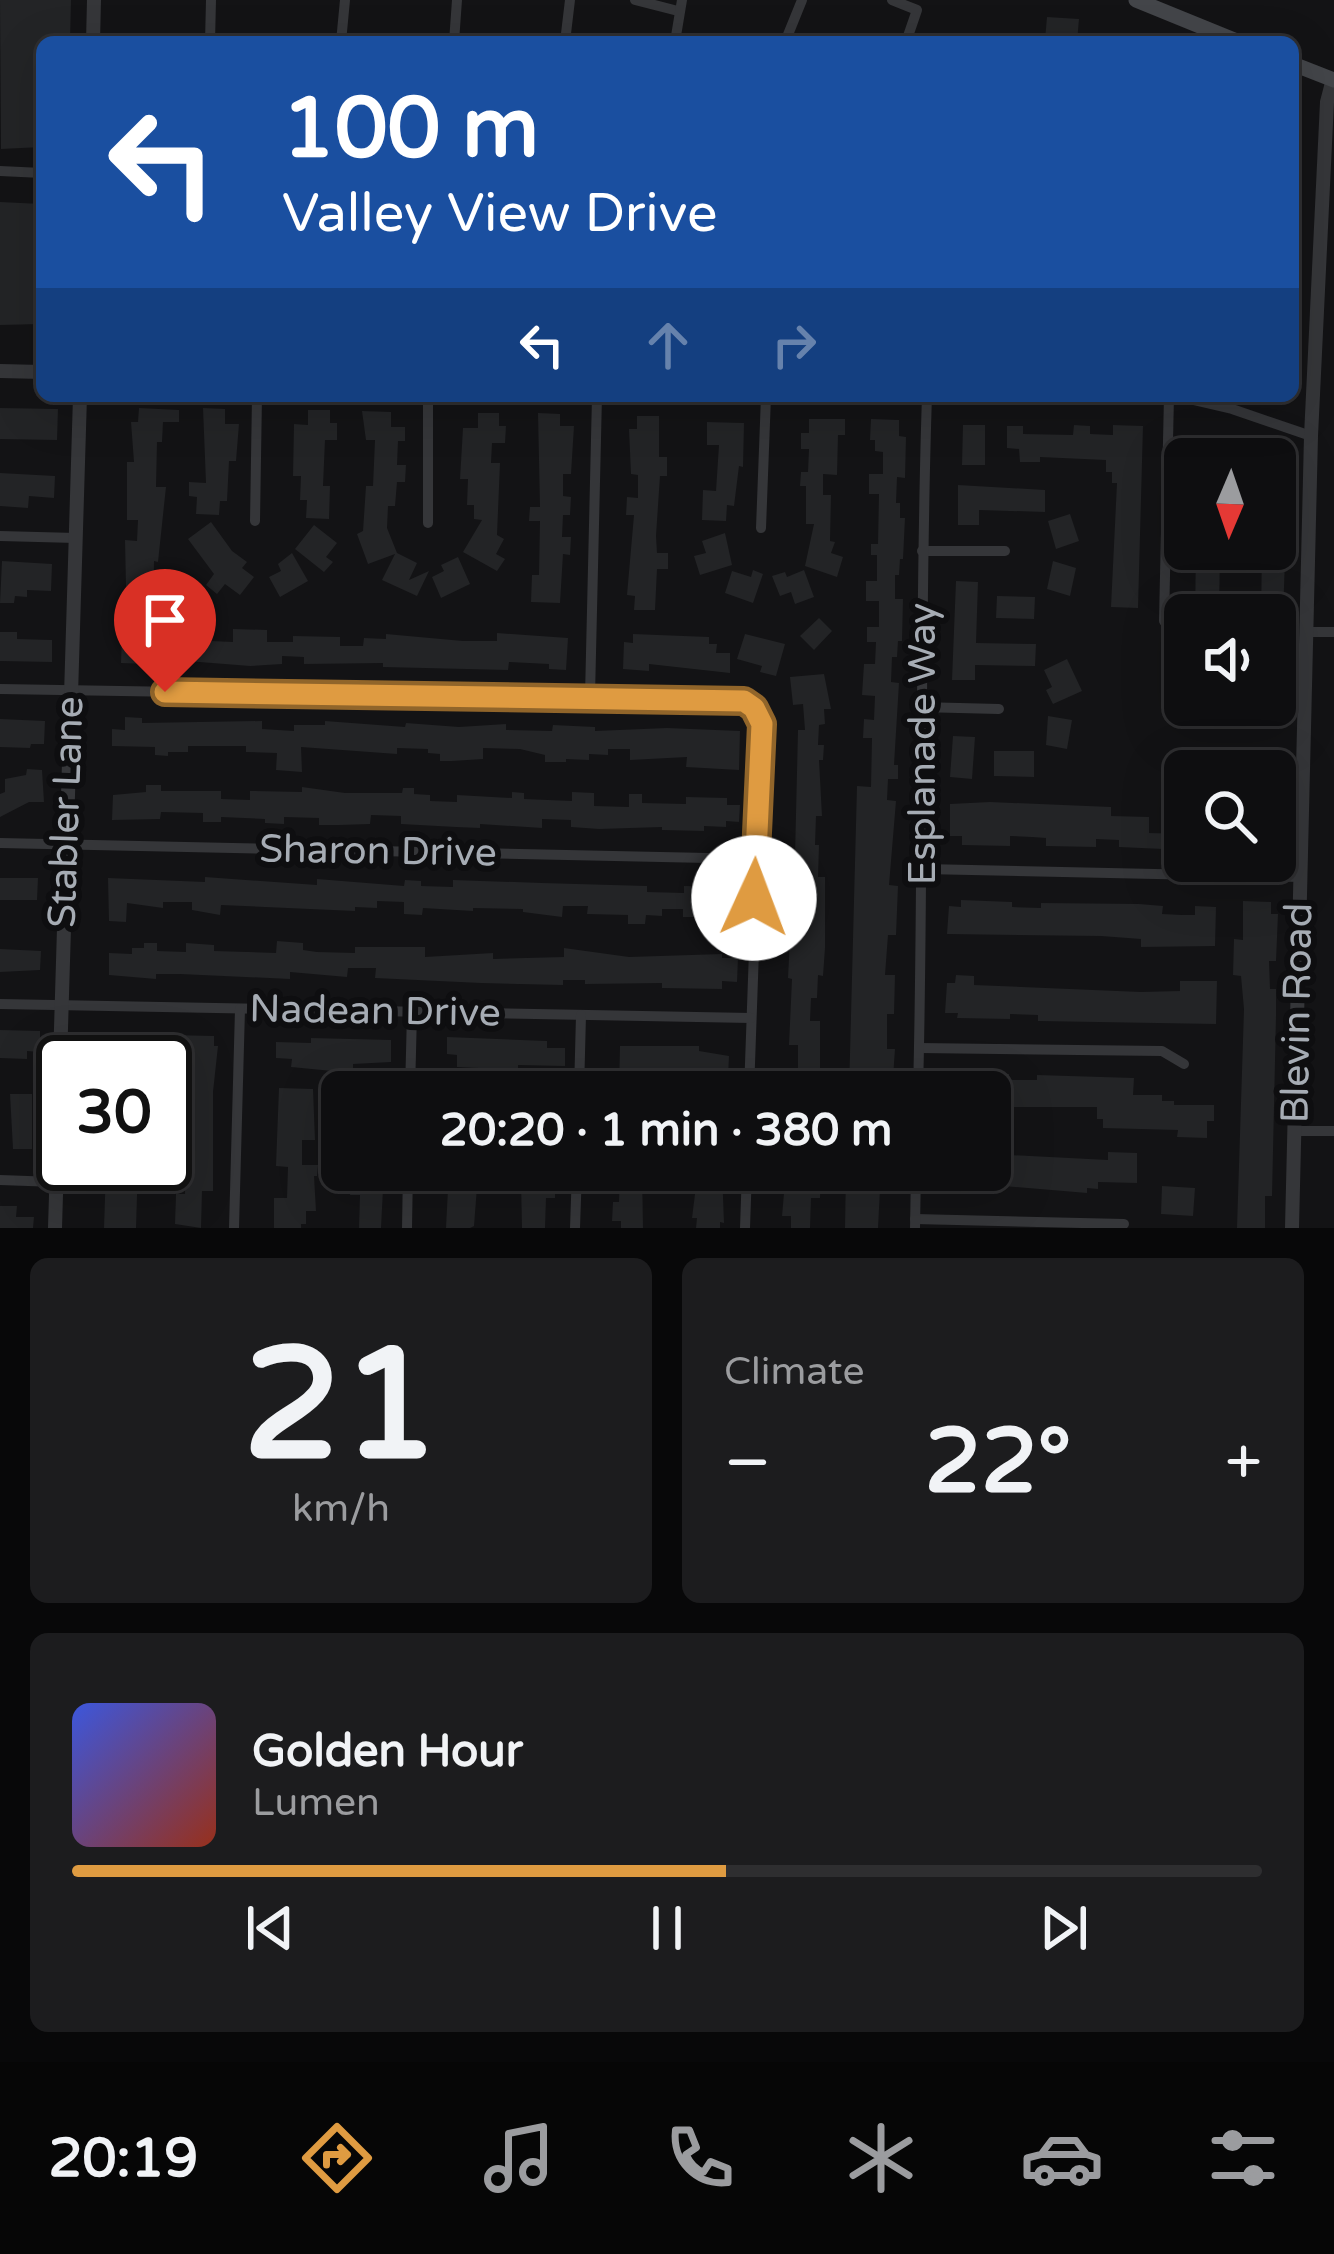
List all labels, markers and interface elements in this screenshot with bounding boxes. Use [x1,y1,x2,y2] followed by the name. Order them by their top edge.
[282,79,539,180] text: 100 m
[84,84,240,240] icon: left
[282,181,718,246] text: Valley View Drive
[509,312,575,378] icon: left
[635,312,701,378] icon: ahead
[761,312,827,378] icon: right
[1164,438,1296,570] north arrow
[1164,438,1296,882] map controls
[114,569,216,692] pin
[132,587,198,653] icon: arrive
[1164,594,1296,726] button: sound
[899,603,946,885] street label: Esplanade Way
[38,695,94,929] street label: Stabler Lane
[1164,750,1296,882] button: search
[259,825,497,877] street label: Sharon Drive
[691,835,817,961] position arrow
[1272,902,1322,1124] street label: Blevin Road
[249,985,501,1037] street label: Nadean Drive
[36,1035,192,1191] speed limit sign: 30
[440,1104,892,1158] text: 20:20 · 1 min · 380 m
[243,1313,439,1501] text: 21
[724,1348,864,1395] text: Climate
[924,1408,1071,1517] text: 22°
[724,1423,771,1503] text: −
[1225,1423,1262,1503] text: +
[292,1485,390,1532] text: km/h
[252,1725,523,1779] text: Golden Hour
[252,1779,380,1826] text: Lumen
[237,1895,303,1961] icon: previous
[634,1895,700,1961] icon: pause
[1031,1895,1097,1961] icon: next
[295,2116,379,2200] icon: directions
[477,2116,561,2200] icon: music
[658,2116,742,2200] icon: phone
[839,2116,923,2200] icon: climate
[1020,2116,1104,2200] icon: car
[1201,2116,1285,2200] icon: filters
[49,2126,198,2191] text: 20:19

